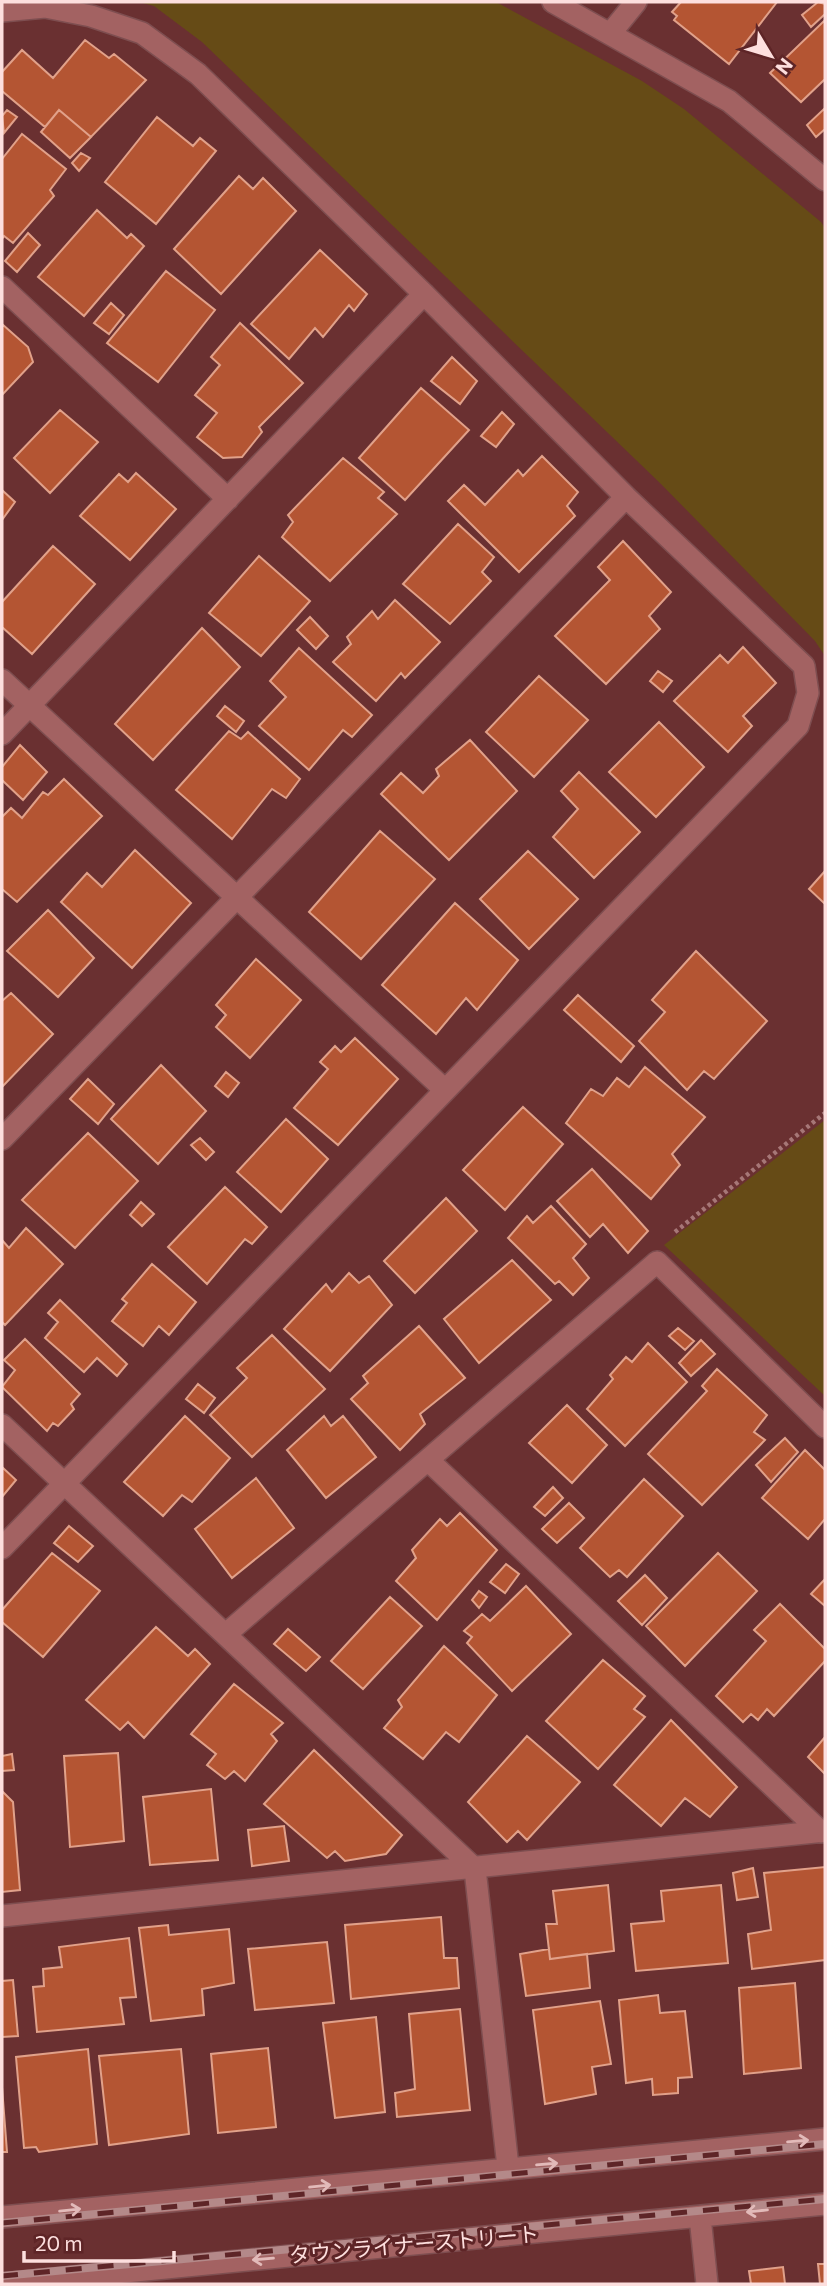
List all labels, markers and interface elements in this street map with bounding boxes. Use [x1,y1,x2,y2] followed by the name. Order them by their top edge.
[736,21,806,91] north arrow
[771,54,798,79] text: N
[786,2134,809,2147] one-way arrow
[535,2157,558,2170] one-way arrow
[309,2179,331,2192] one-way arrow
[58,2204,80,2217] one-way arrow
[747,2205,769,2218] one-way arrow
[24,2220,175,2264] scale bar
[288,2220,540,2267] street label: タウンライナーストリート
[35,2230,83,2255] text: 20 m
[252,2253,274,2266] one-way arrow

